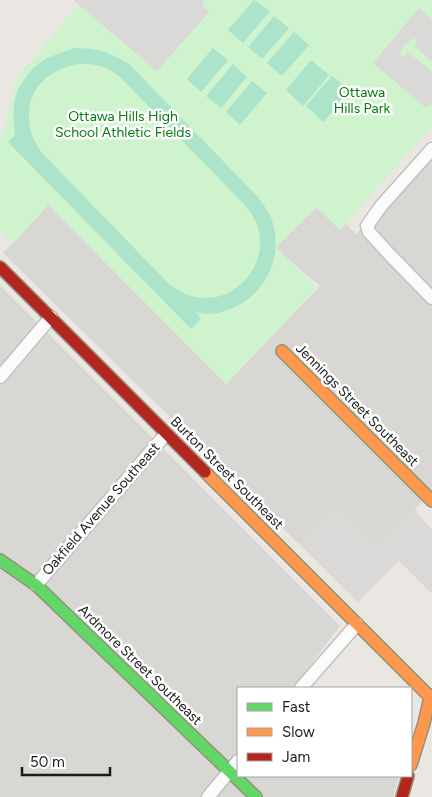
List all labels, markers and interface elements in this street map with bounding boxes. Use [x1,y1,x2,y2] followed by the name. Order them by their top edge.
[334,84,390,117] park label: Ottawa Hills Park
[55,108,191,141] park label: Ottawa Hills High School Athletic Fields
[292,340,422,470] street label: Jennings Street Southeast
[167,413,287,533] street label: Burton Street Southeast
[39,439,163,579] street label: Oakfield Avenue Southeast
[75,602,205,728] street label: Ardmore Street Southeast
[237,687,412,777] legend
[282,698,311,716] text: Fast
[282,723,315,741] text: Slow
[22,744,110,776] scale bar
[282,748,310,766] text: Jam
[30,753,65,771] text: 50 m

